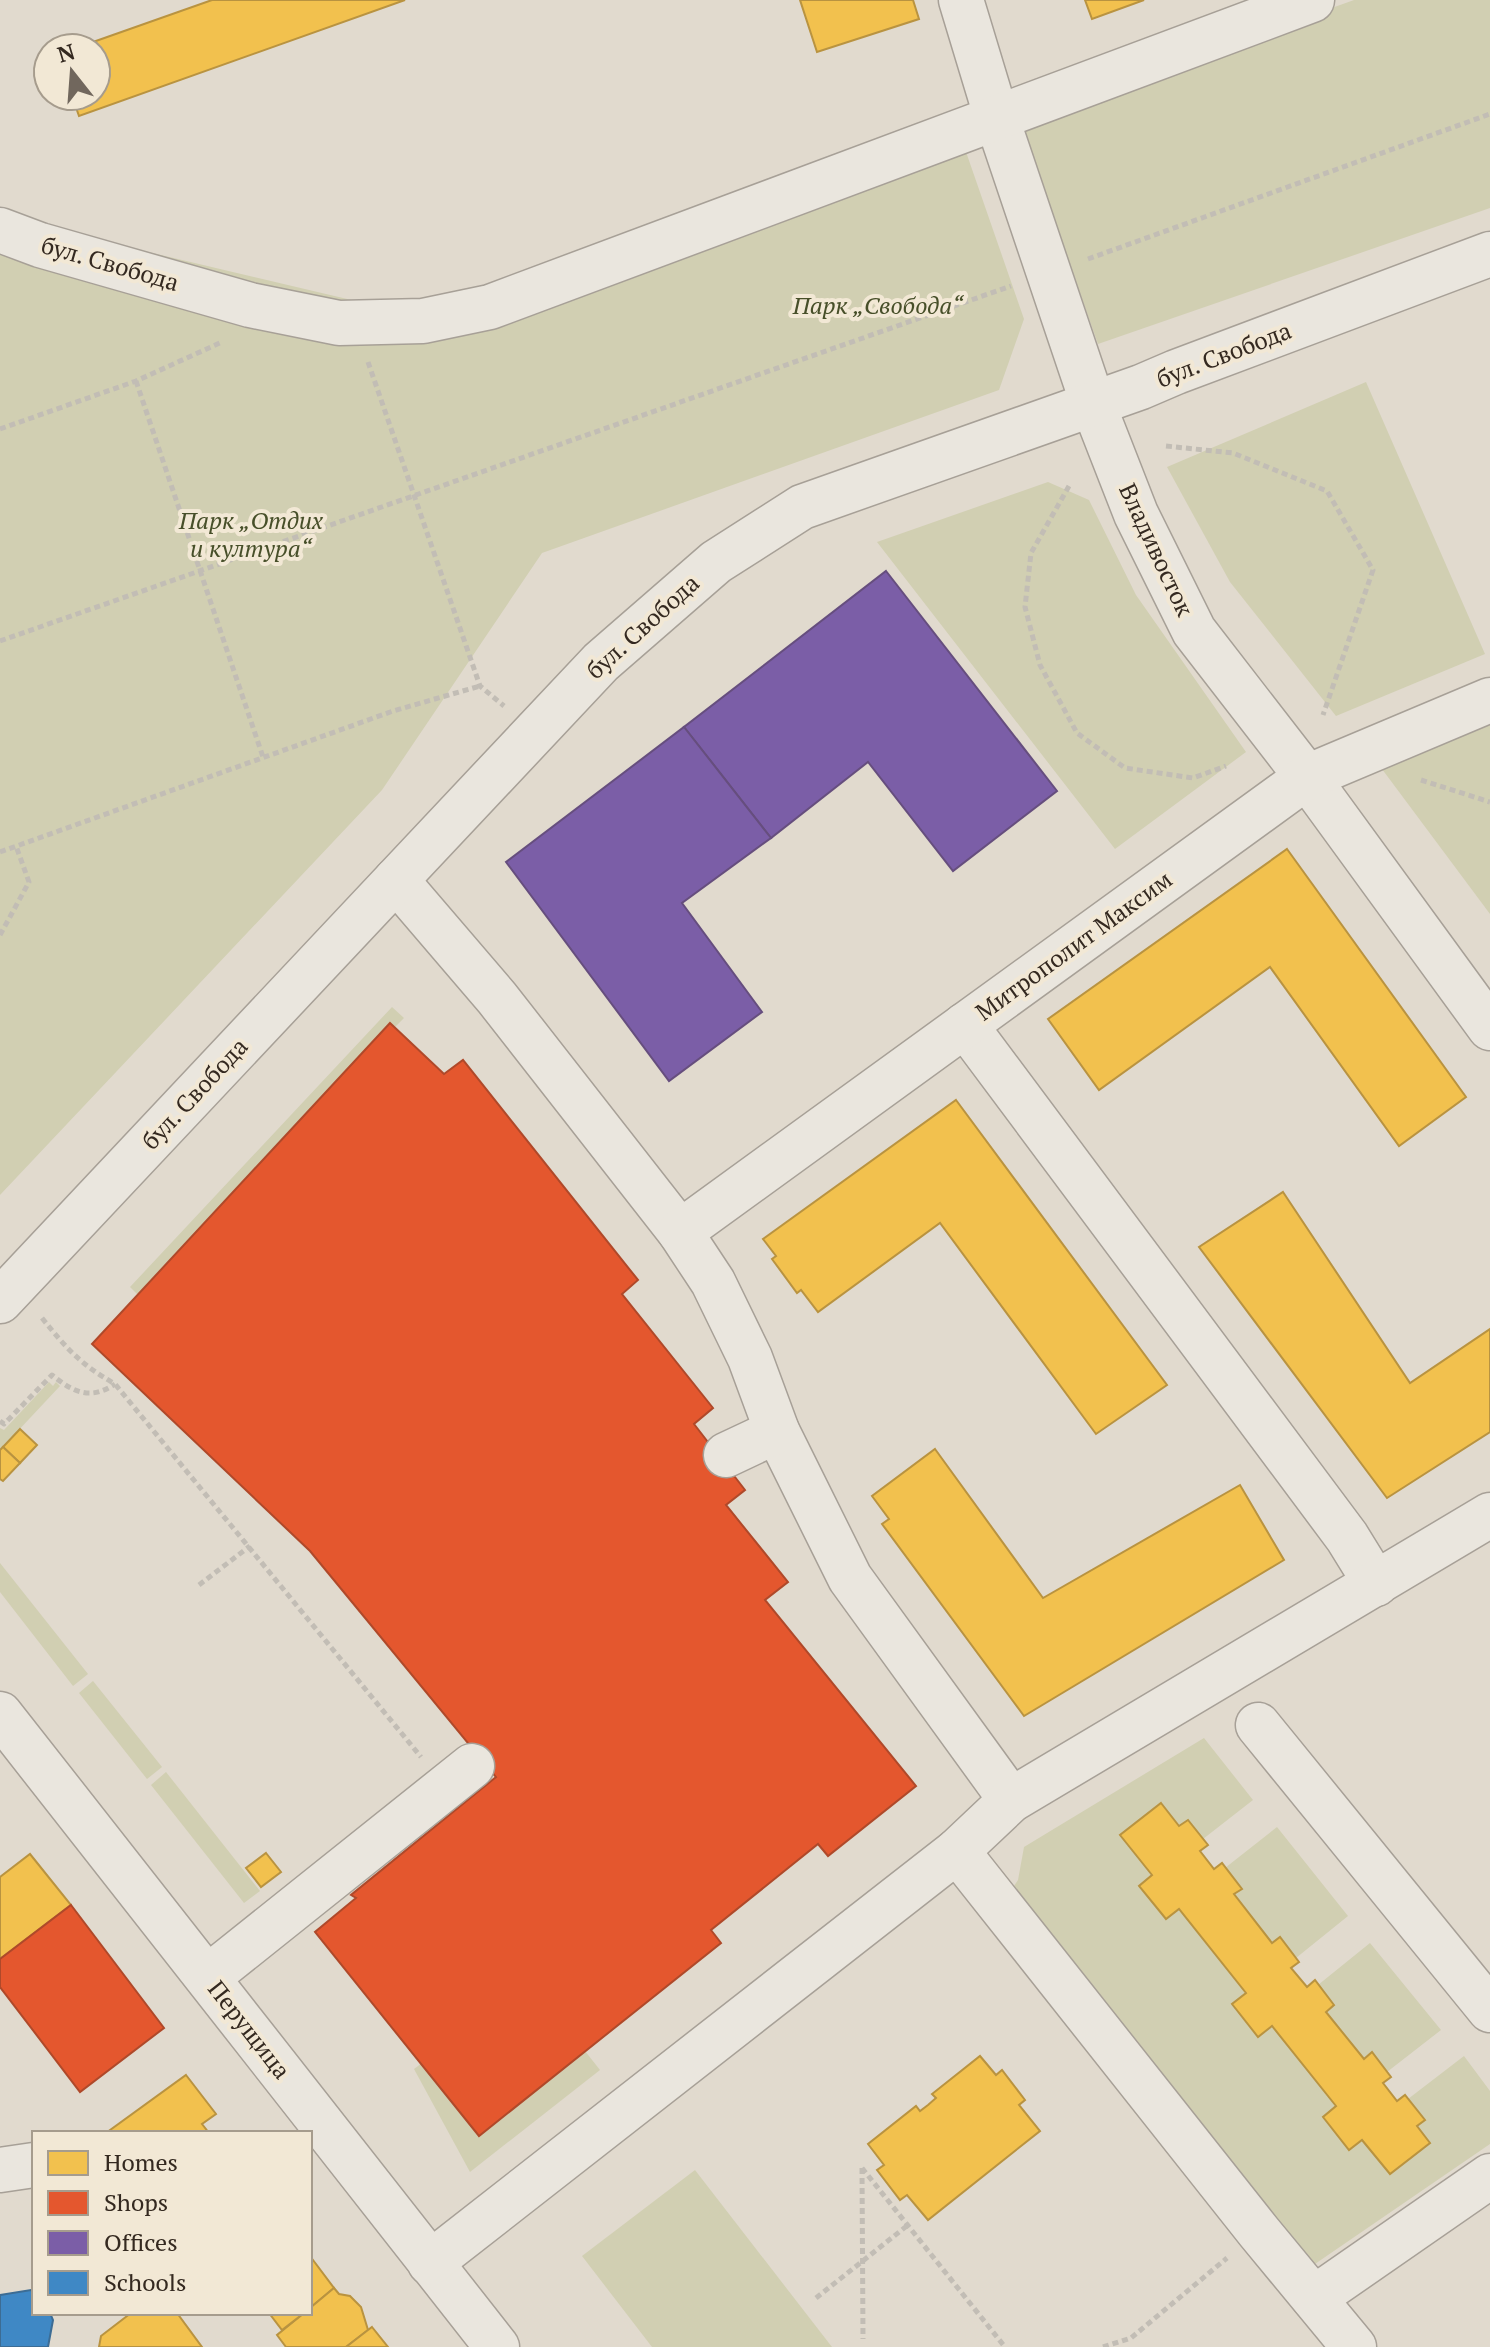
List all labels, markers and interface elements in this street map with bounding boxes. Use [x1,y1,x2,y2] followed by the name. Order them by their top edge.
[32,32,112,112] north arrow
[54,36,79,69] text: N
[38,228,183,298] street label: бул. Свобода
[792,289,965,321] park label: Парк „Свобода“
[1152,314,1296,394] street label: бул. Свобода
[1112,478,1202,621] street label: Владивосток
[178,504,324,564] park label: Парк „Отдих и култура“
[579,567,706,686] street label: бул. Свобода
[969,863,1178,1027] street label: Митрополит Максим
[134,1031,254,1156] street label: бул. Свобода
[201,1974,298,2085] street label: Перущица
[32,2131,312,2315] legend
[104,2146,178,2178] text: Homes
[104,2186,168,2218] text: Shops
[104,2226,178,2258] text: Offices
[104,2266,186,2298] text: Schools

